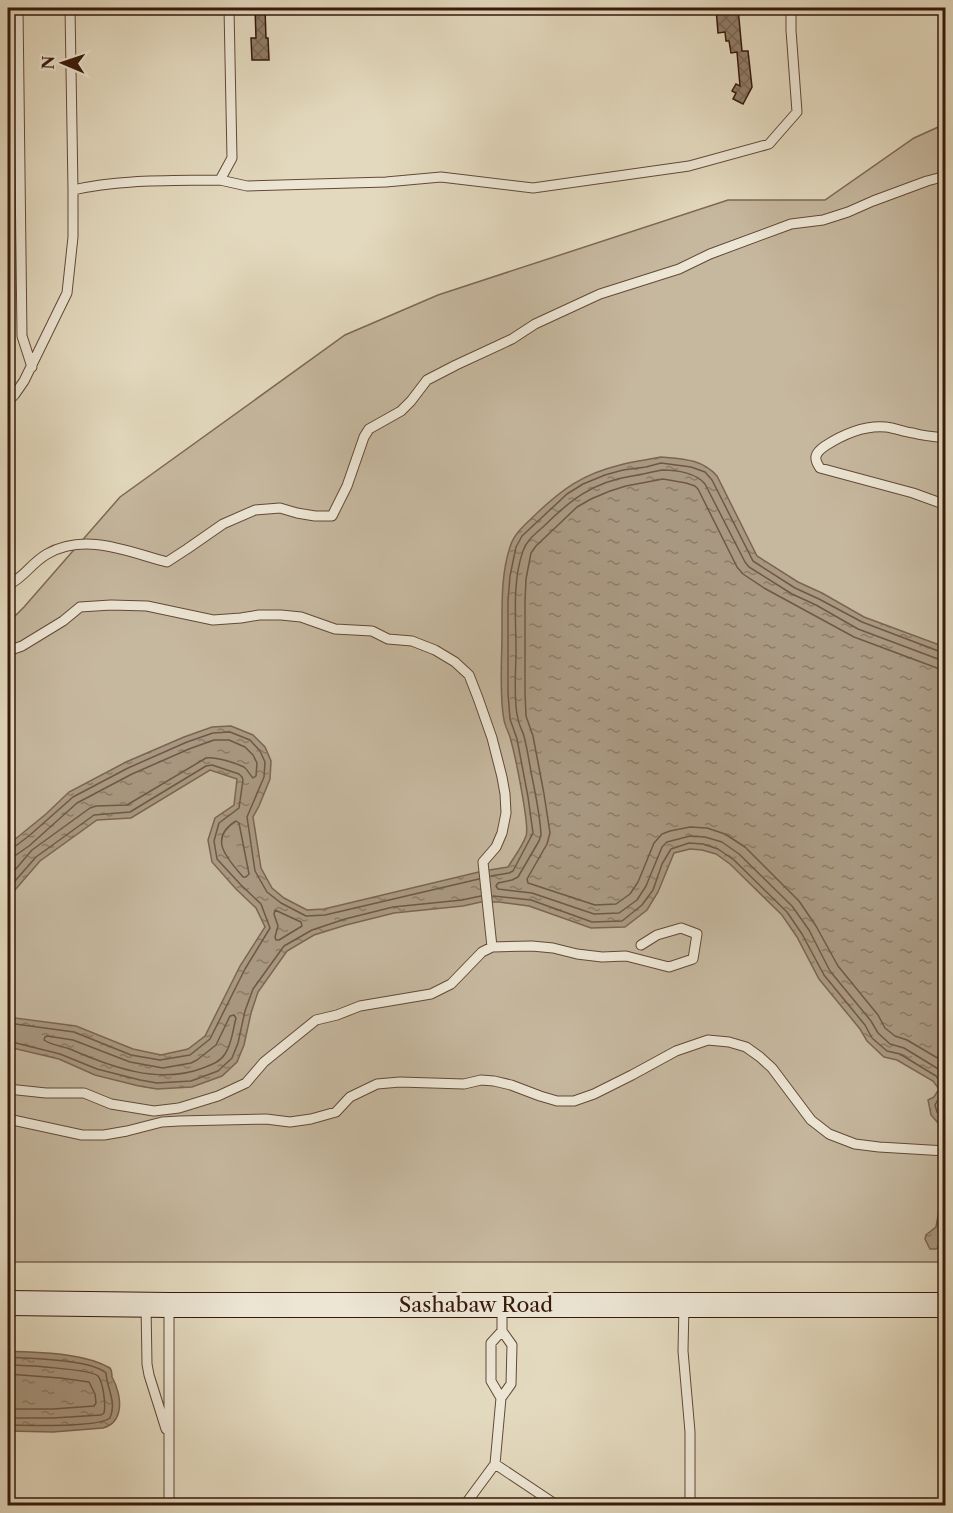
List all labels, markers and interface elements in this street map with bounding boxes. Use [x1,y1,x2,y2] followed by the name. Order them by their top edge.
[33,33,93,93] north arrow
[38,55,58,70] text: N
[399,1292,553,1317] street label: Sashabaw Road

